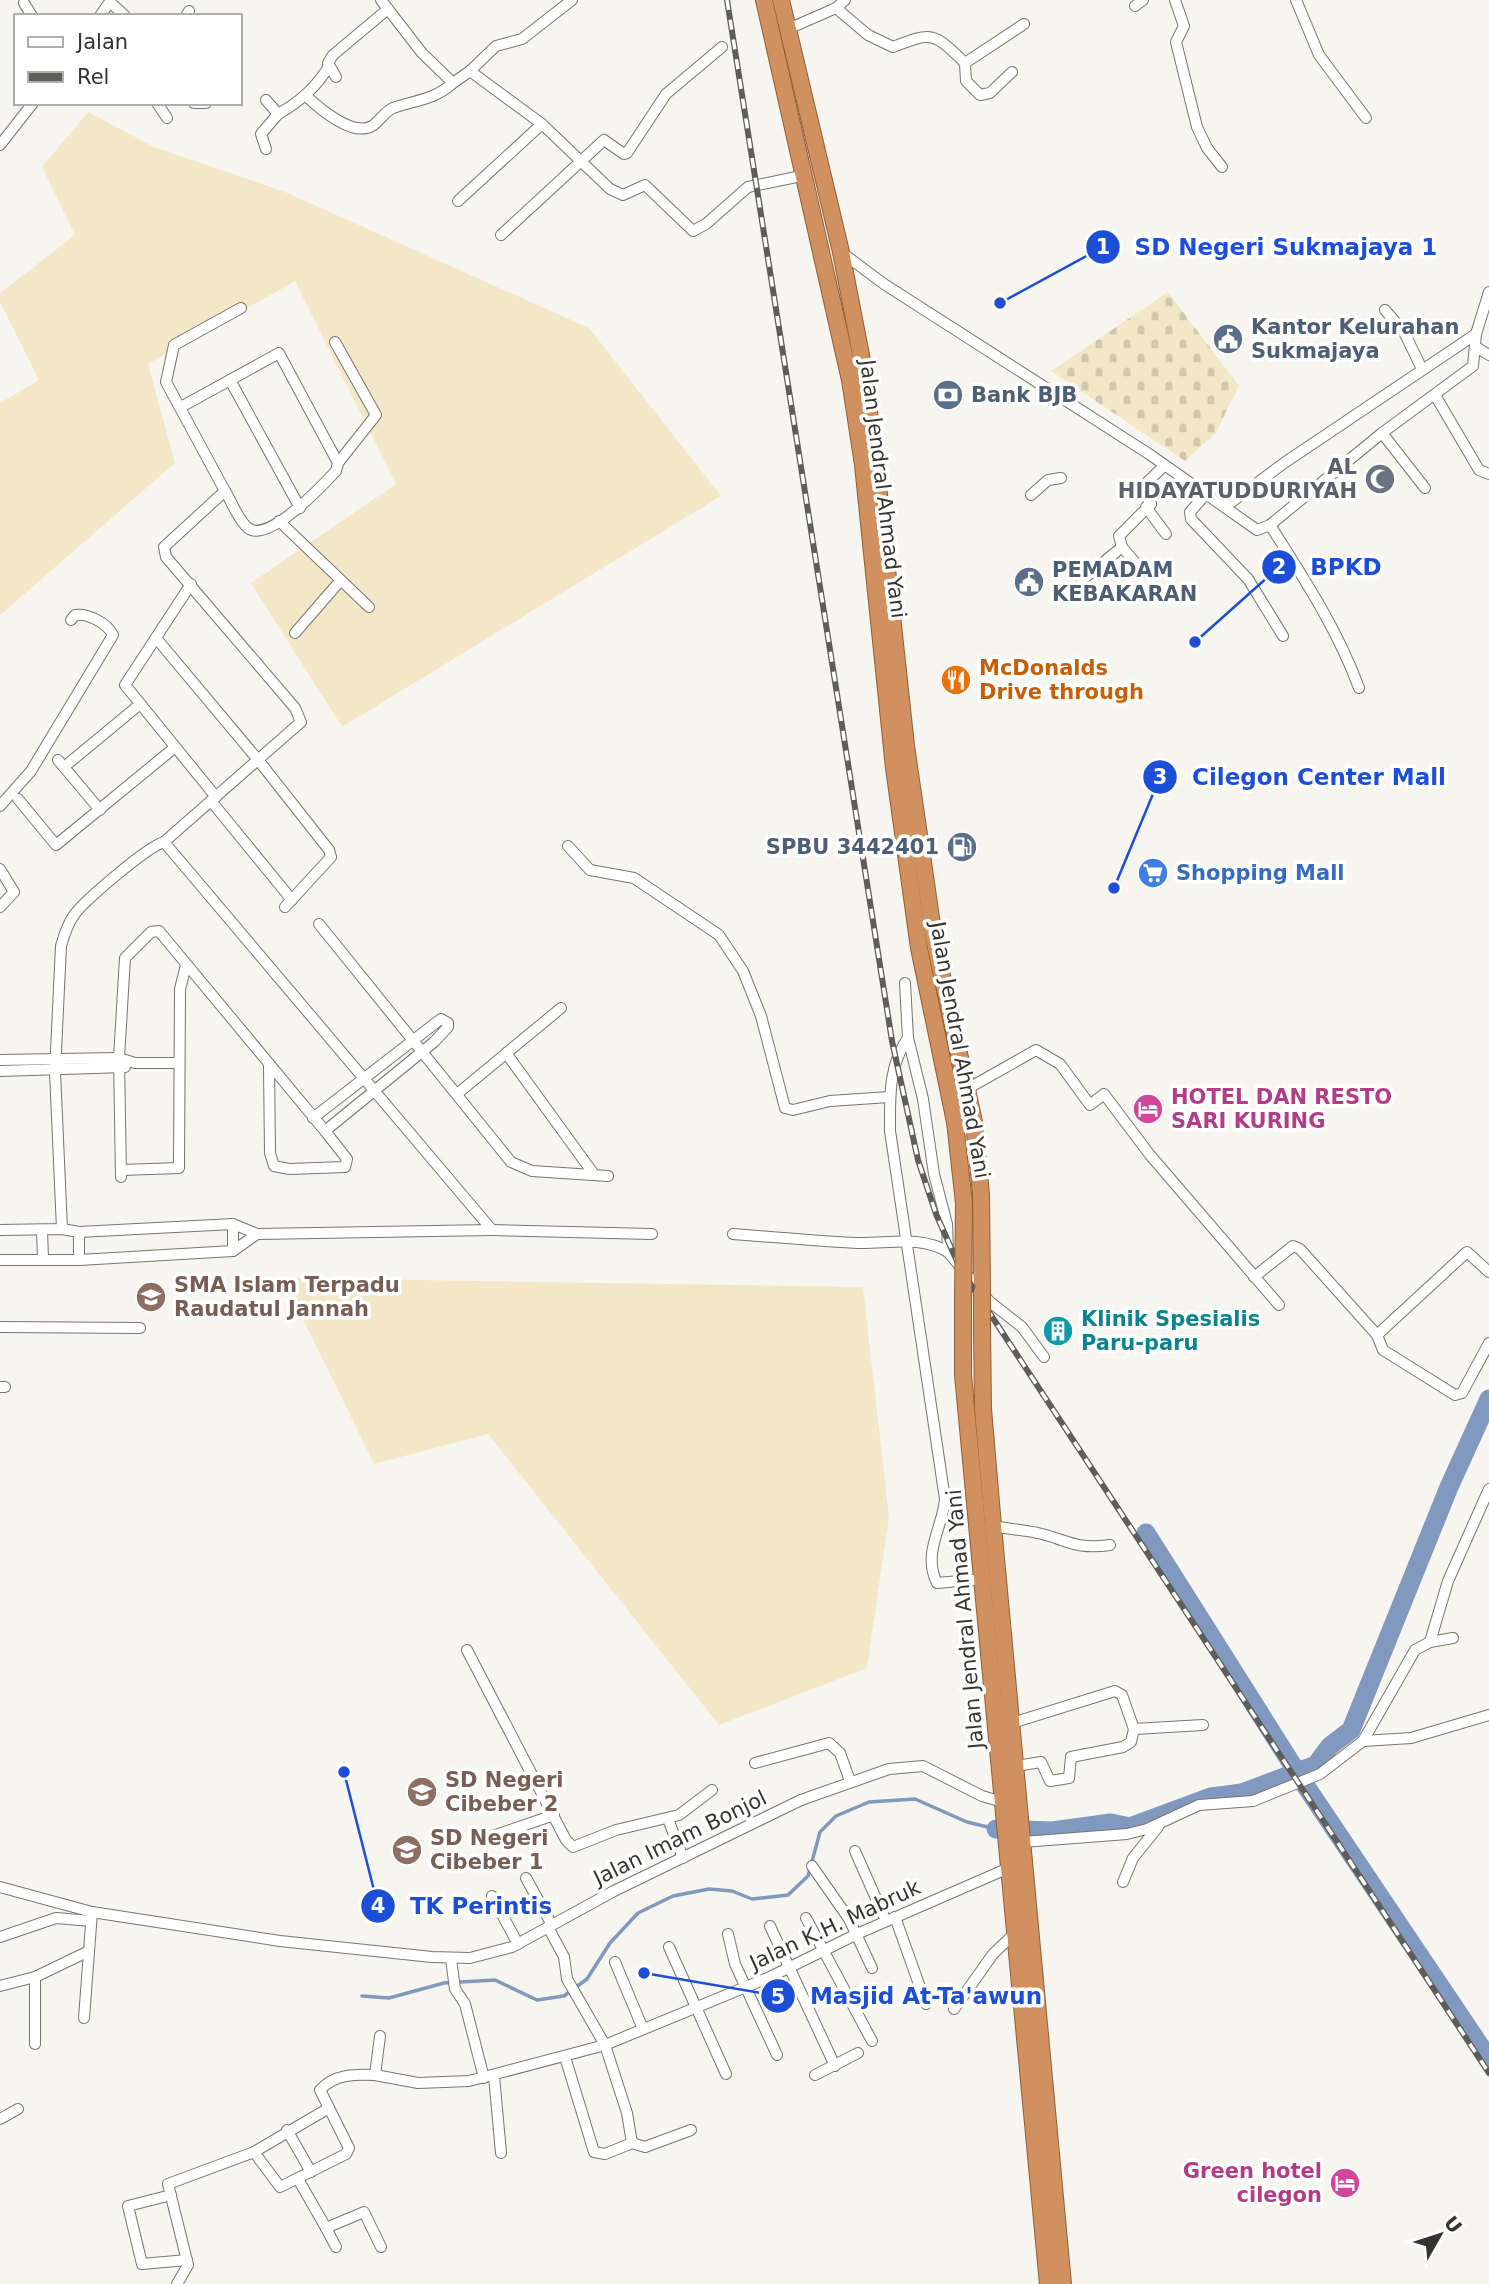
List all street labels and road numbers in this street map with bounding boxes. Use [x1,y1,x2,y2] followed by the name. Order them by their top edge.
[855,356,911,620] street label: Jalan Jendral Ahmad Yani
[925,918,994,1180] street label: Jalan Jendral Ahmad Yani
[942,1488,988,1752] street label: Jalan Jendral Ahmad Yani
[588,1786,770,1891] street label: Jalan Imam Bonjol
[744,1875,925,1976] street label: Jalan K.H. Mabruk

